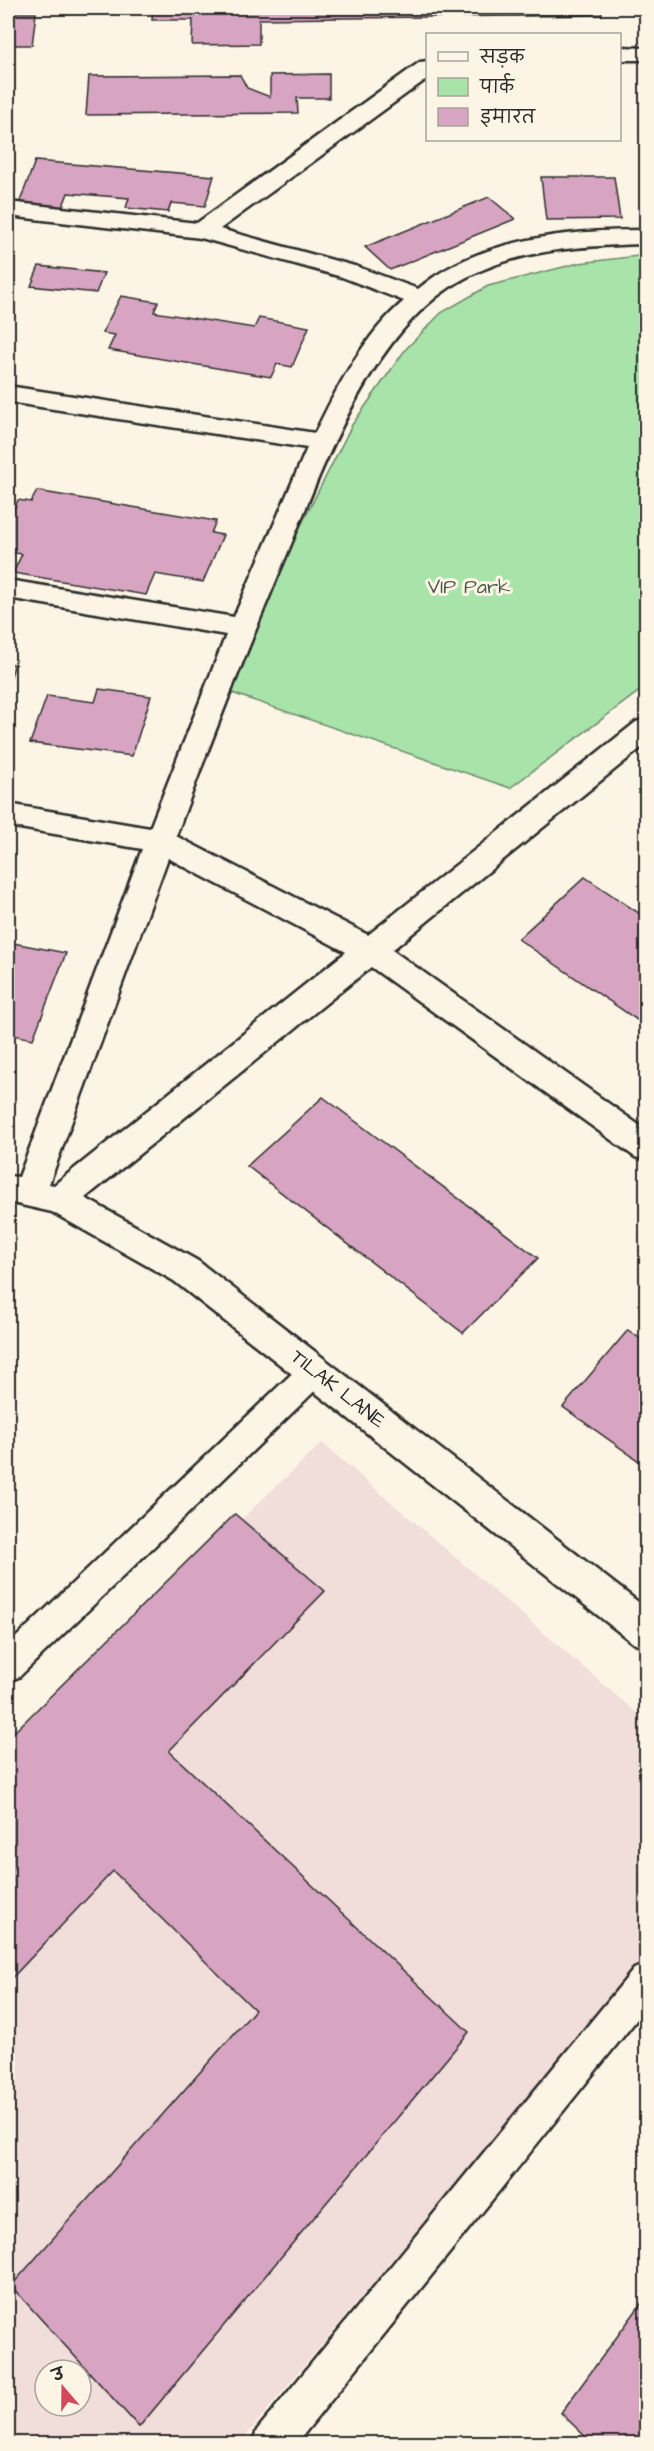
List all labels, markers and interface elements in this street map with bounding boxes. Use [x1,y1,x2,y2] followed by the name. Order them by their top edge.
[426,33,621,141] legend
[479,45,525,70] text: सड़क
[479,73,515,100] text: पार्क
[480,105,536,130] text: इमारत
[428,573,510,601] park label: VIP Park
[285,1343,391,1435] street label: TILAK LANE
[33,2358,93,2418] north arrow
[48,2362,68,2388] text: उ

